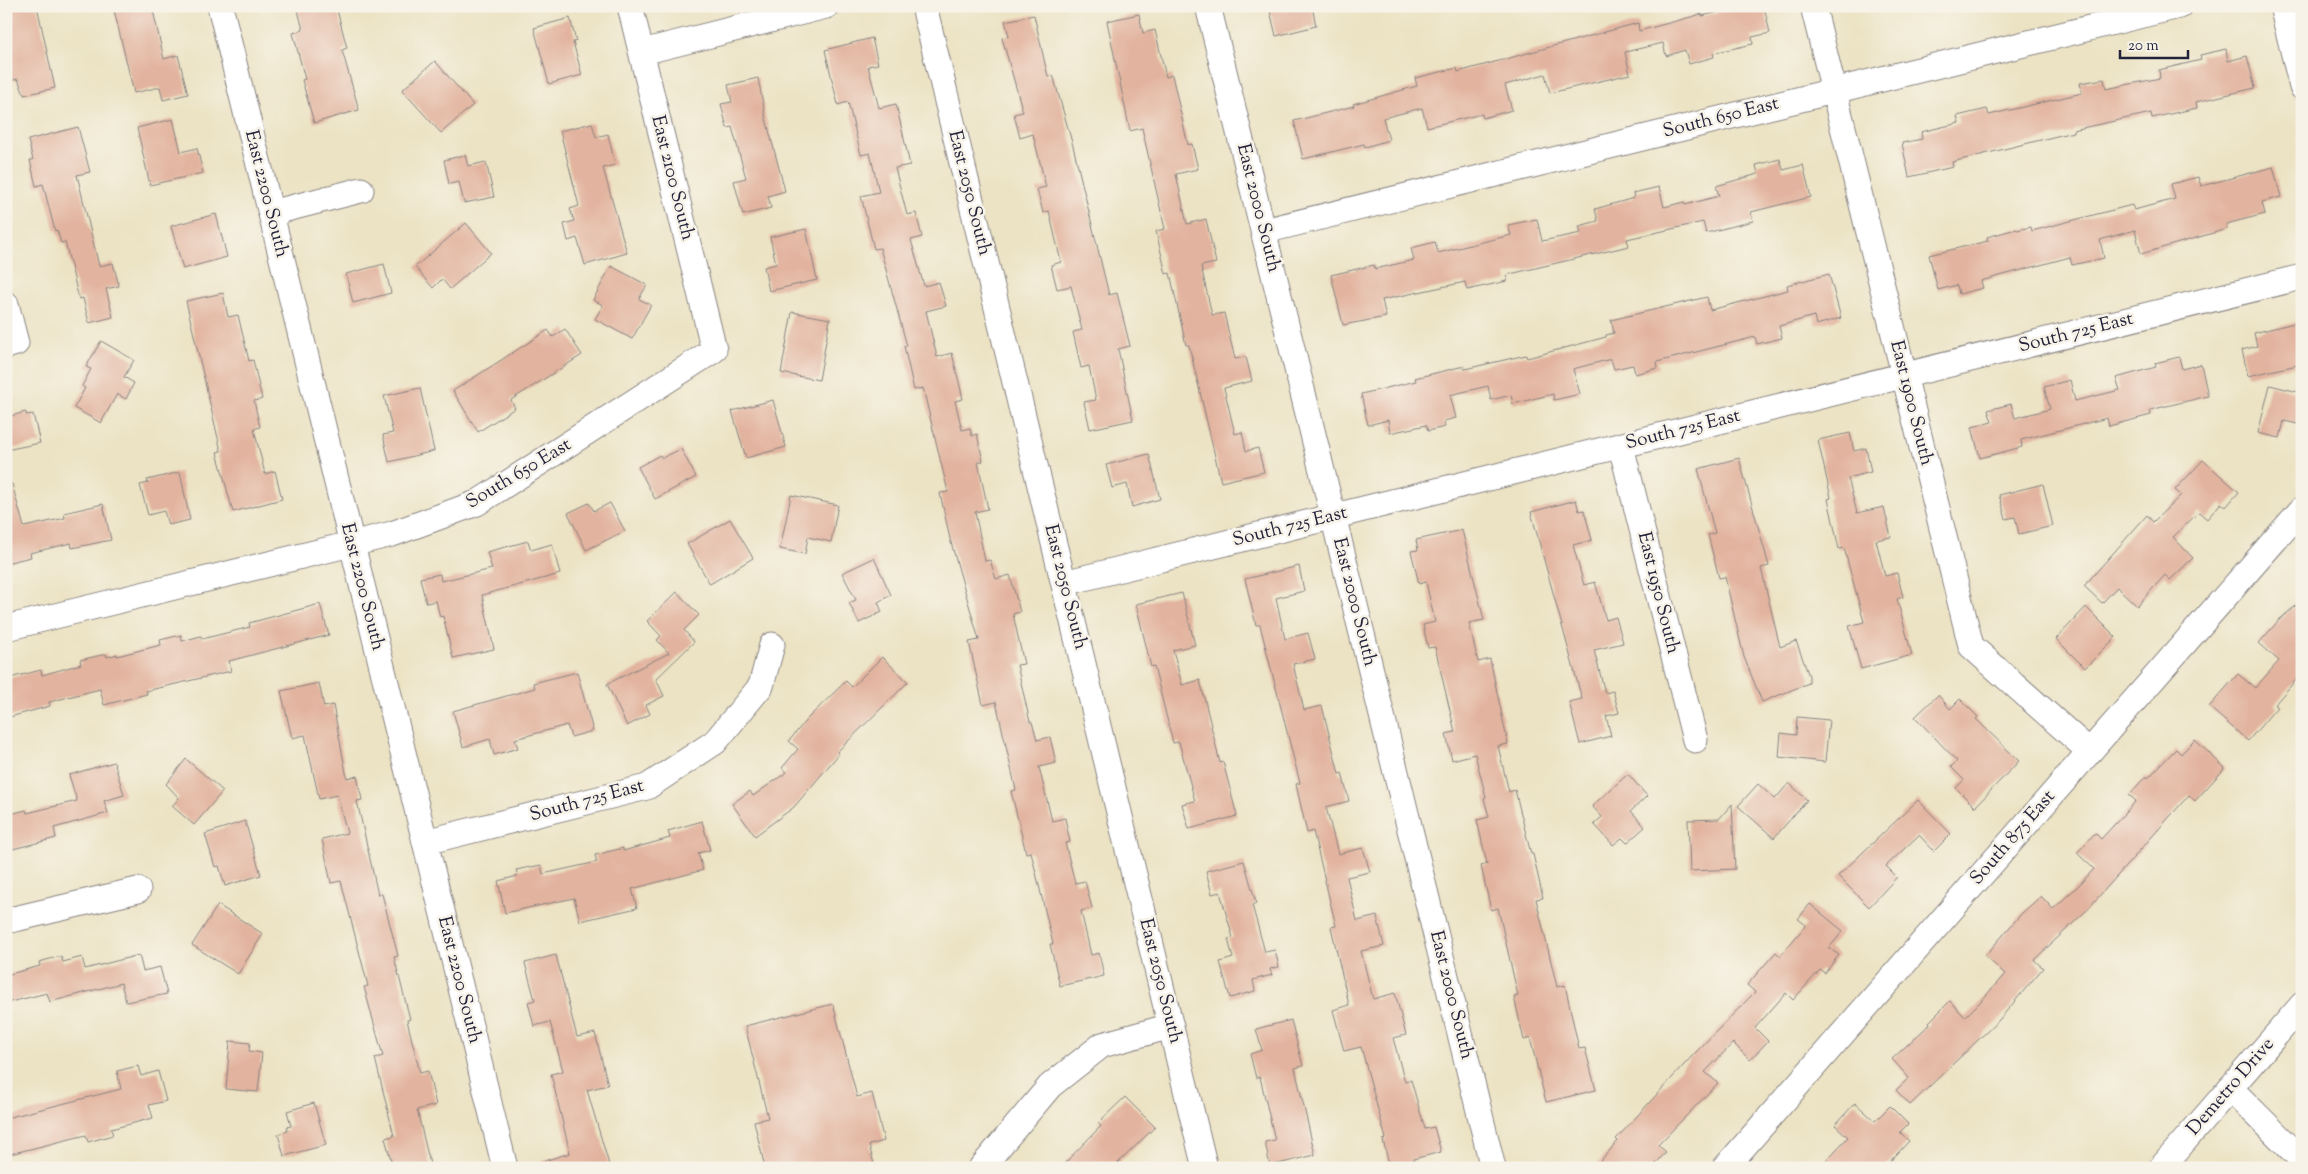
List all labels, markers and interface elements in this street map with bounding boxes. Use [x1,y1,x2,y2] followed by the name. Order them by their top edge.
[2120,28,2188,60] scale bar
[2128,36,2159,57] text: 20 m
[1660,90,1782,145] street label: South 650 East
[643,113,701,243] street label: East 2100 South
[237,127,295,261] street label: East 2200 South
[940,128,998,258] street label: East 2050 South
[1229,141,1287,275] street label: East 2000 South
[2016,306,2137,360] street label: South 725 East
[1882,338,1940,468] street label: East 1900 South
[1623,403,1744,457] street label: South 725 East
[461,432,577,516] street label: South 650 East
[1230,500,1351,554] street label: South 725 East
[333,520,391,654] street label: East 2200 South
[1036,522,1094,652] street label: East 2050 South
[1630,529,1686,657] street label: East 1950 South
[1325,535,1383,669] street label: East 2000 South
[527,773,648,829] street label: South 725 East
[1964,784,2062,891] street label: South 875 East
[430,913,488,1047] street label: East 2200 South
[1131,916,1189,1046] street label: East 2050 South
[1422,928,1480,1062] street label: East 2000 South
[2181,1032,2281,1142] street label: Demetro Drive

